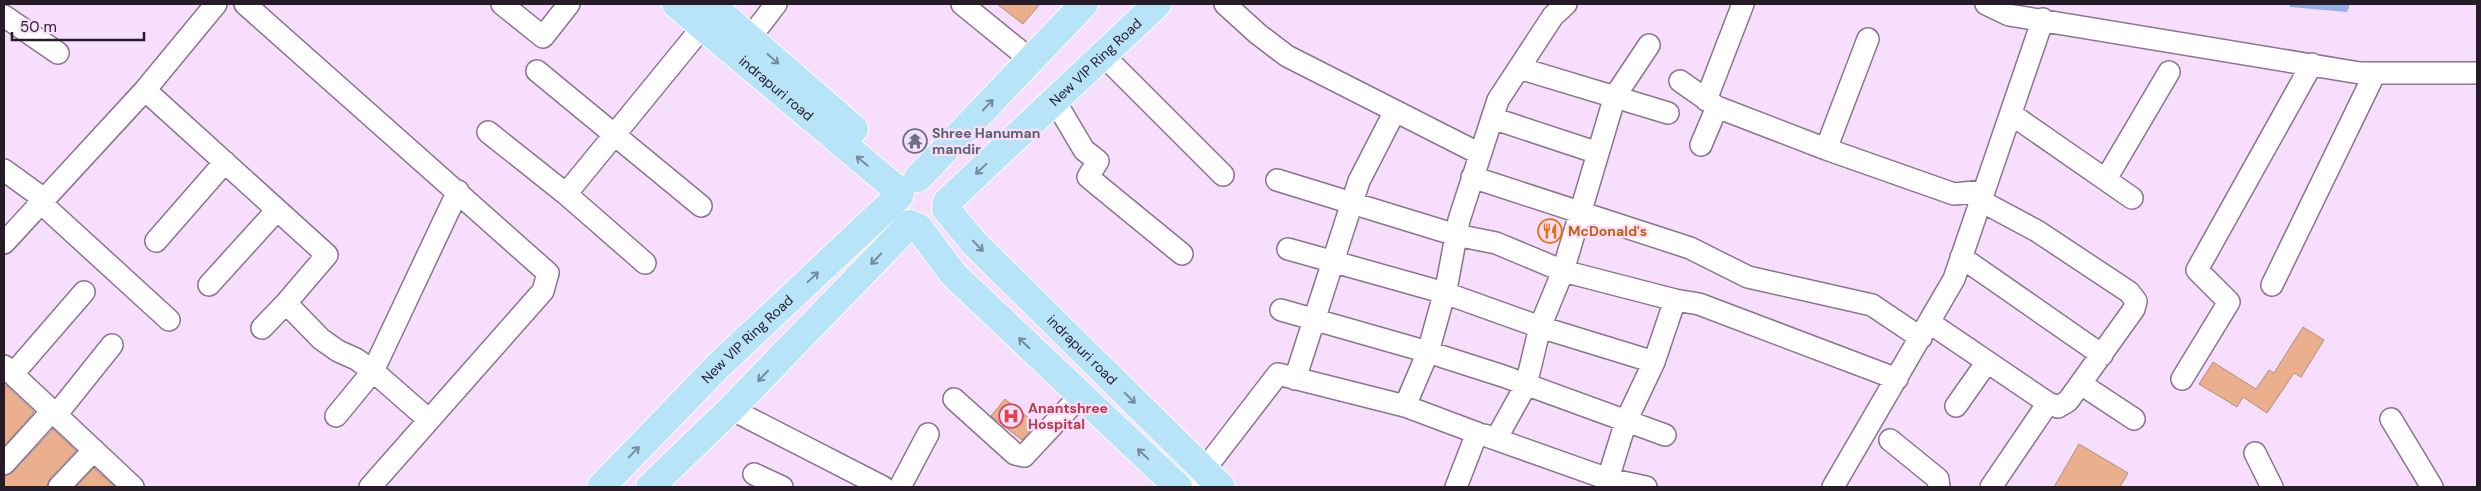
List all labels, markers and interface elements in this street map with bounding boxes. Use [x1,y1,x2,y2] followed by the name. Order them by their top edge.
[12,10,145,42] scale bar
[1046,14,1145,110] street label: New VIP Ring Road
[20,17,57,37] text: 50 m
[735,52,817,125] street label: indrapuri road
[767,53,780,64] one-way arrow
[982,99,994,111] one-way arrow
[932,124,1040,158] place label: Shree Hanuman mandir
[902,128,928,154] temple icon: Shree Hanuman mandir
[856,155,869,166] one-way arrow
[975,164,988,175] one-way arrow
[1537,218,1563,244] restaurant icon: McDonald's
[1568,222,1647,240] place label: McDonald's
[972,240,984,252] one-way arrow
[870,253,882,265] one-way arrow
[807,271,819,283] one-way arrow
[697,291,797,387] street label: New VIP Ring Road
[1043,311,1121,388] street label: indrapuri road
[1019,337,1031,349] one-way arrow
[757,370,769,382] one-way arrow
[1124,392,1136,404] one-way arrow
[1028,399,1108,433] place label: Anantshree Hospital
[998,403,1024,429] hospital icon: Anantshree Hospital
[628,446,640,458] one-way arrow
[1136,448,1149,460] one-way arrow

